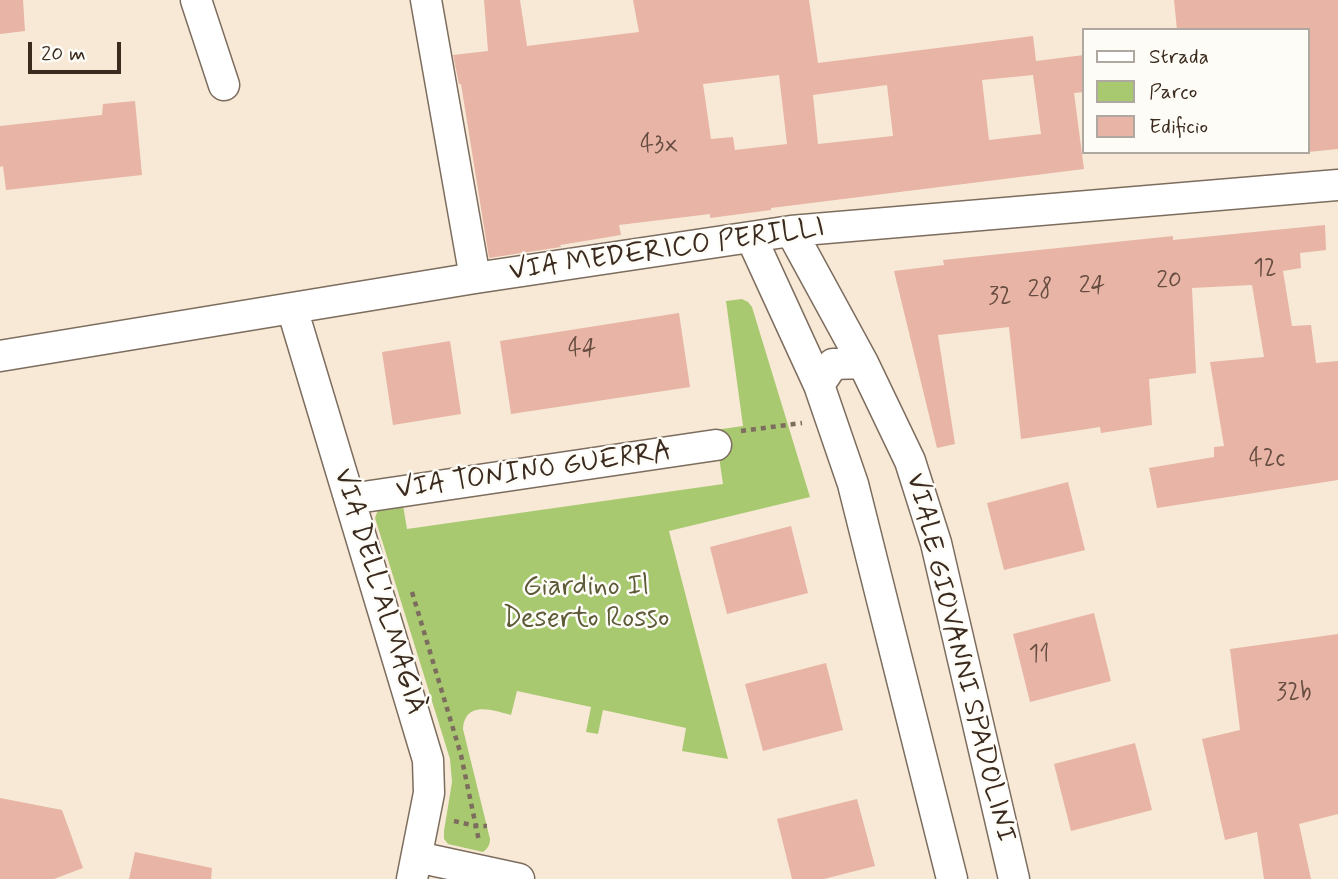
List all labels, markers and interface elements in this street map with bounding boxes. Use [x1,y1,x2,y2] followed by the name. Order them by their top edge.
[32,28,124,72] scale bar
[1082,28,1310,154] legend
[41,40,86,68] text: 20 m
[1149,43,1209,71] text: Strada
[1149,78,1197,106] text: Parco
[1149,113,1208,141] text: Edificio
[640,132,678,160] house number: 43x
[507,212,827,290] street label: VIA MEDERICO PERILLI
[1253,256,1277,284] house number: 12
[1156,268,1182,296] house number: 20
[1079,273,1105,301] house number: 24
[1028,277,1052,305] house number: 28
[988,284,1012,312] house number: 32
[568,336,596,364] house number: 44
[394,436,674,508] street label: VIA TONINO GUERRA
[1249,446,1285,474] house number: 42c
[325,465,431,719] street label: VIA DELL'ALMAGIÀ
[897,470,1021,846] street label: VIALE GIOVANNI SPADOLINI
[503,571,669,637] park label: Giardino Il Deserto Rosso
[1028,642,1050,670] house number: 11
[1276,680,1312,708] house number: 32b

